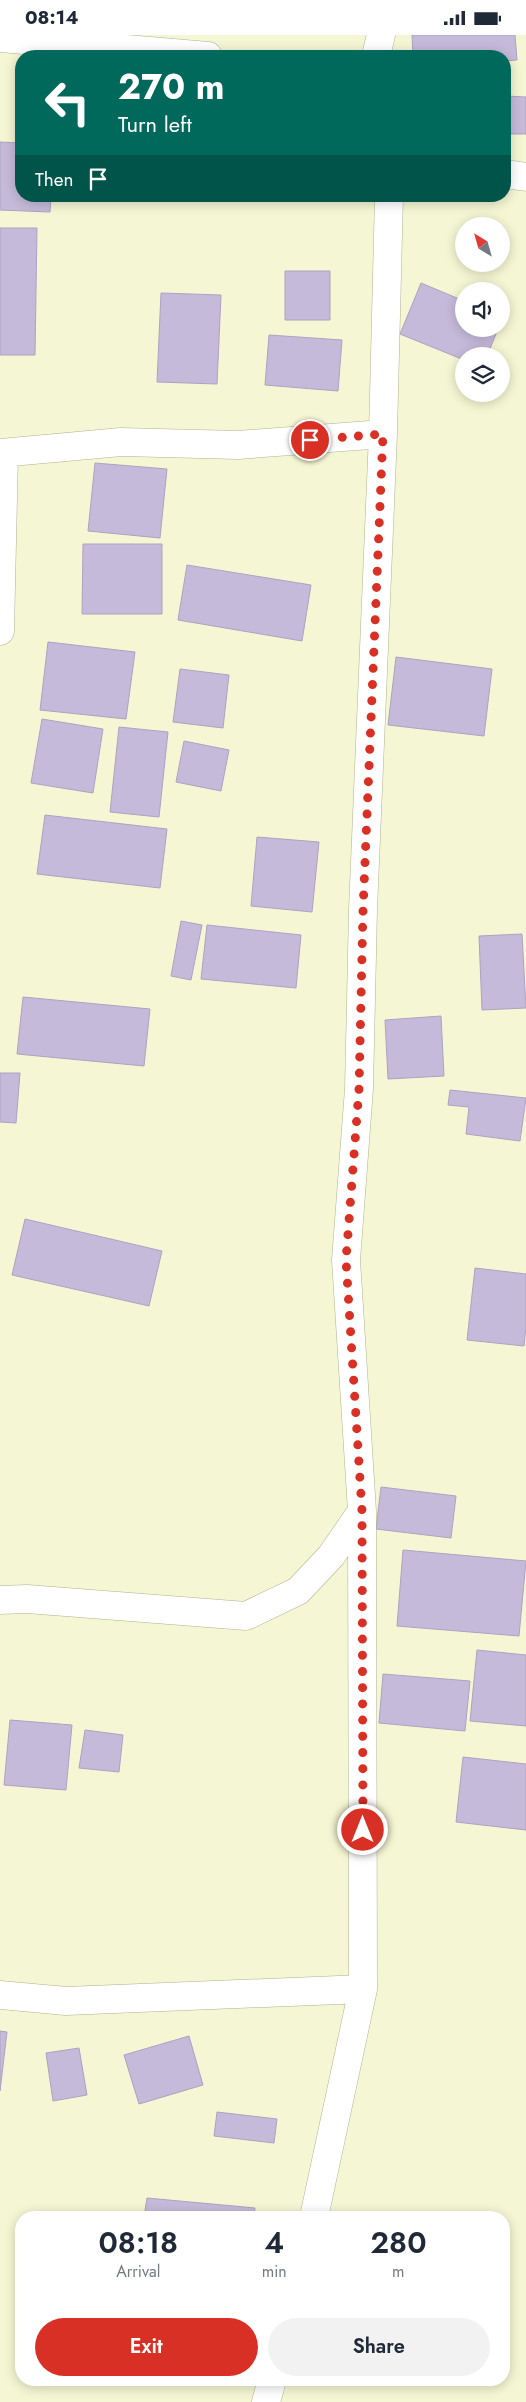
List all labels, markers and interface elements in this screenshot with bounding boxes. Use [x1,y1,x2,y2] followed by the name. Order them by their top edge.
[25,4,79,31] text: 08:14
[118,62,224,112] text: 270 m
[35,70,100,135] icon: left
[118,108,192,140] text: Turn left
[84,165,112,193] icon: arrive
[35,166,74,193] text: Then
[455,217,510,273] north arrow
[455,217,510,402] map controls
[455,282,510,337] button: sound
[455,347,510,402] button: layers
[289,419,331,461] pin
[296,426,324,454] icon: arrive
[336,1803,388,1855] position arrow
[99,2221,178,2264] text: 08:18
[264,2221,284,2264] text: 4
[370,2221,426,2264] text: 280
[116,2260,160,2283] text: Arrival
[262,2260,287,2283] text: min
[392,2260,405,2283] text: m
[35,2318,258,2376] button: Exit
[268,2318,490,2376] button: Share

